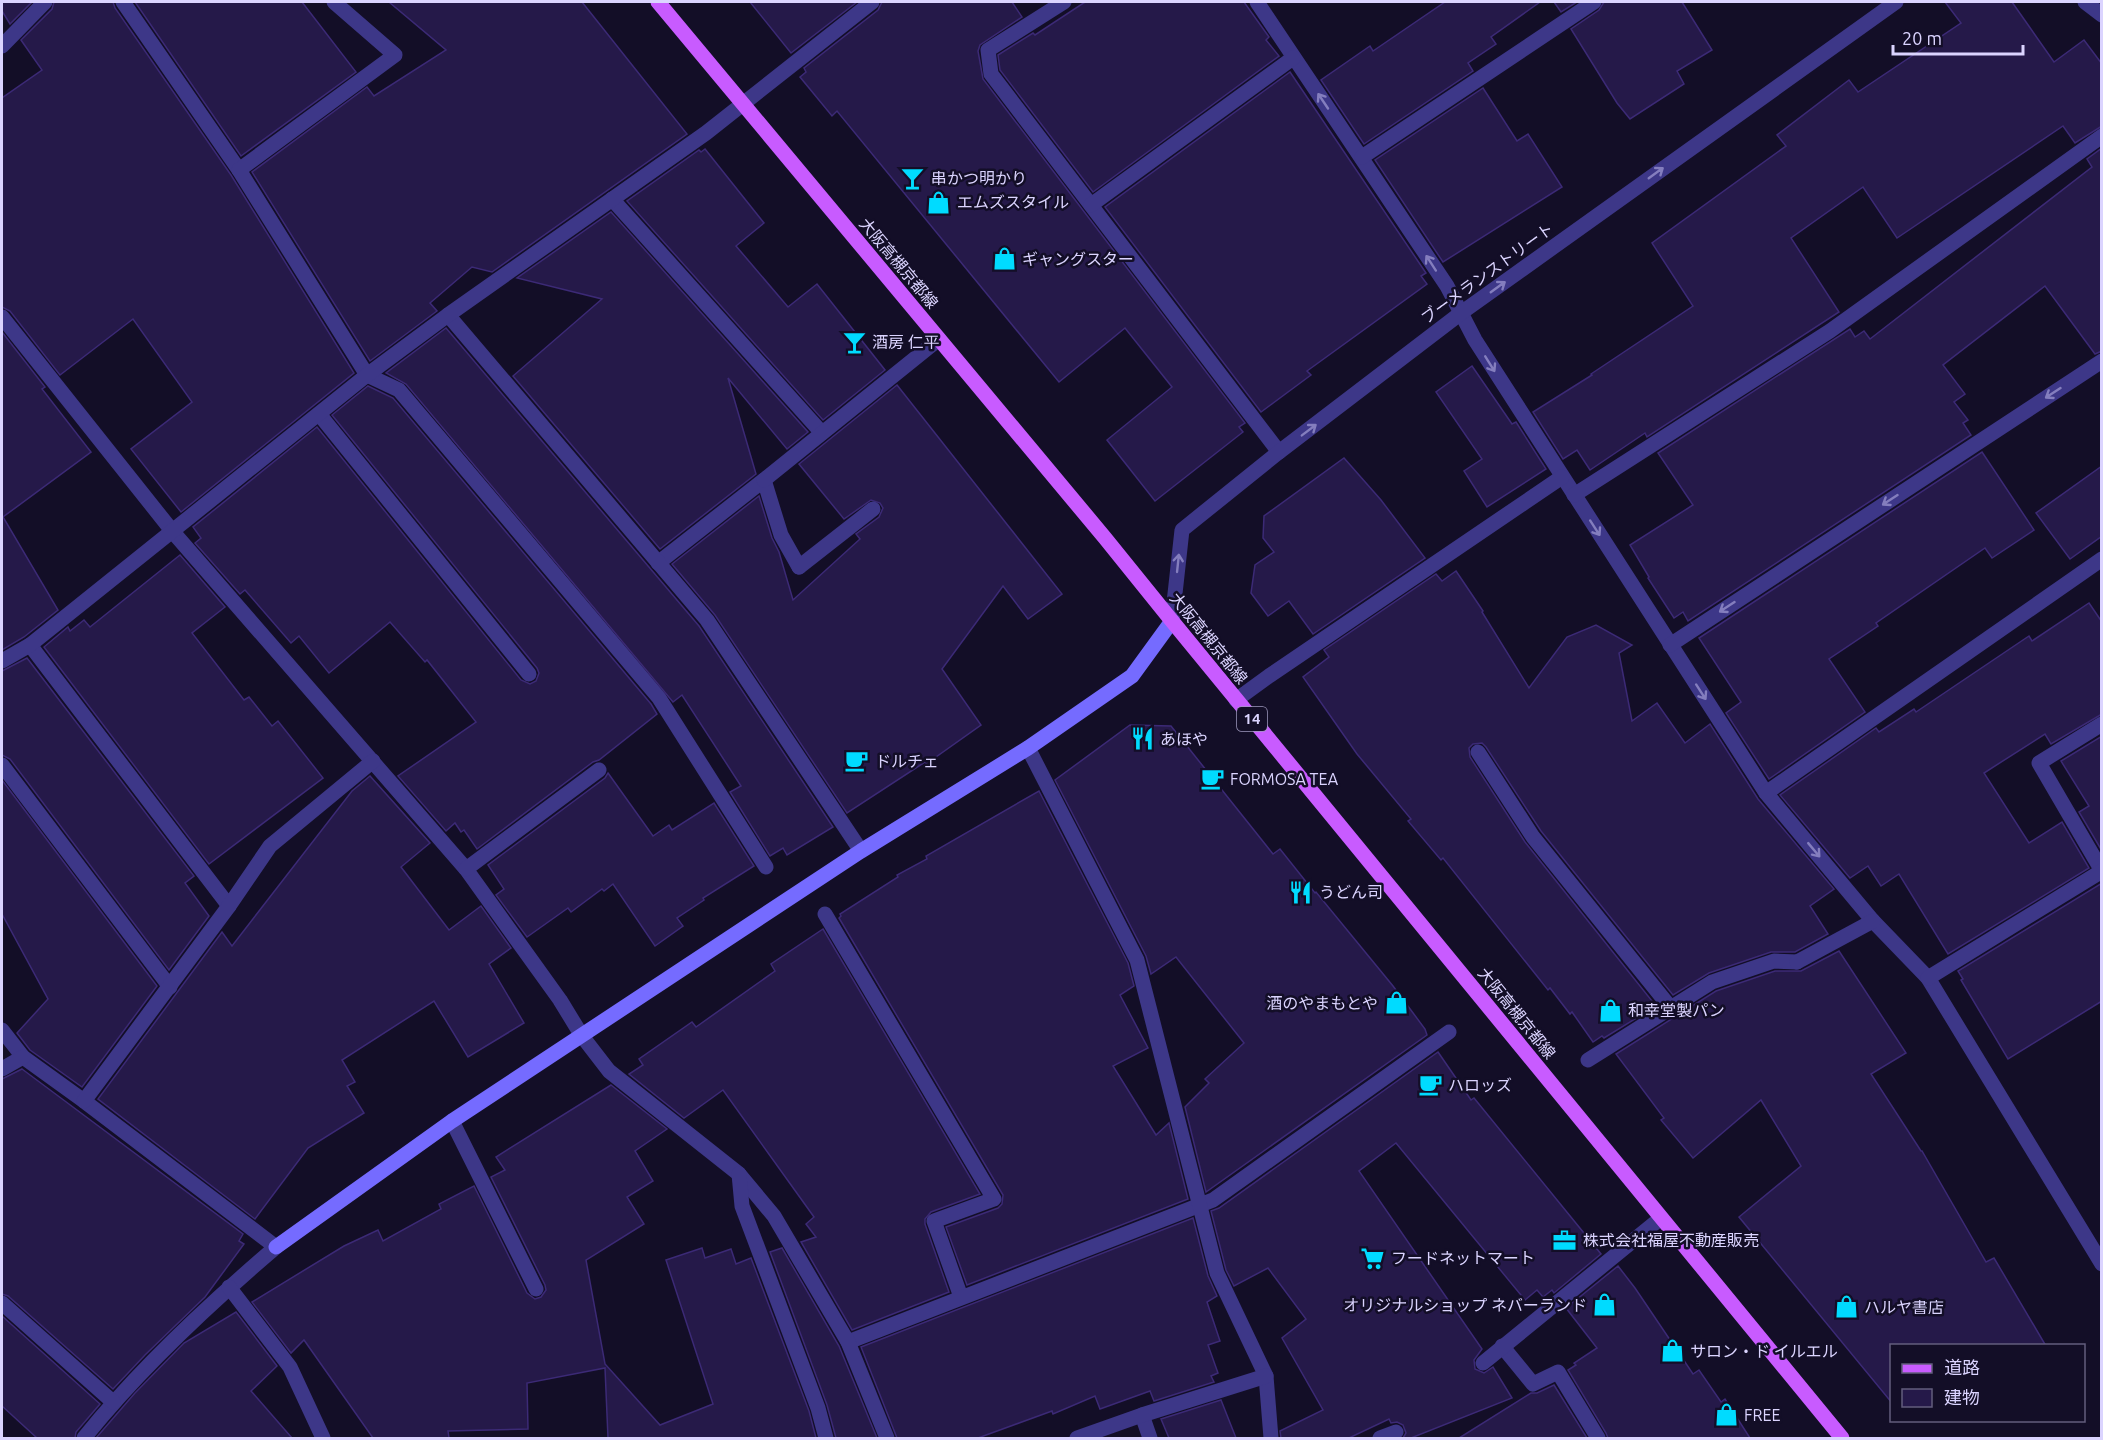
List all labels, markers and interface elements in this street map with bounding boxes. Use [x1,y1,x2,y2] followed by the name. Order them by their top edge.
[1893,18,2024,56] scale bar
[1902,28,1942,48] text: 20 m
[1317,93,1329,109] one-way arrow
[900,165,926,191] bar icon: 串かつ明かり
[1648,167,1664,179] one-way arrow
[931,169,1027,187] place label: 串かつ明かり
[926,189,952,215] shop icon: エムズスタイル
[957,193,1069,211] place label: エムズスタイル
[856,214,942,312] street label: 大阪高槻京都線
[1417,219,1557,327] street label: ブーメランストリート
[991,246,1017,272] shop icon: ギャングスター
[1022,250,1134,268] place label: ギャングスター
[1425,255,1437,272] one-way arrow
[1489,281,1505,293] one-way arrow
[841,329,867,355] bar icon: 酒房 仁平
[872,333,940,351] place label: 酒房 仁平
[1484,355,1496,372] one-way arrow
[2045,387,2061,399] one-way arrow
[1300,423,1316,436] one-way arrow
[1882,494,1899,506] one-way arrow
[1589,519,1601,536] one-way arrow
[1173,554,1184,574] one-way arrow
[1167,589,1251,687] street label: 大阪高槻京都線
[1719,602,1736,614] one-way arrow
[1695,683,1707,700] one-way arrow
[1237,707,1267,731] road number: 14
[1129,726,1155,752] restaurant icon: あほや
[1160,730,1208,748] place label: あほや
[844,748,870,774] cafe icon: ドルチェ
[875,752,939,770] place label: ドルチェ
[1199,766,1225,792] cafe icon: FORMOSA TEA
[1230,770,1339,788] place label: FORMOSA TEA
[1807,842,1820,858] one-way arrow
[1288,879,1314,905] restaurant icon: うどん司
[1319,883,1383,901] place label: うどん司
[1475,964,1559,1062] street label: 大阪高槻京都線
[1383,990,1409,1016] shop icon: 酒のやまもとや
[1266,994,1378,1012] place label: 酒のやまもとや
[1597,997,1623,1023] shop icon: 和幸堂製パン
[1628,1001,1725,1019] place label: 和幸堂製パン
[1417,1072,1443,1098] cafe icon: ハロッズ
[1448,1076,1512,1094] place label: ハロッズ
[1552,1227,1578,1253] office icon: 株式会社福屋不動産販売
[1583,1231,1759,1249] place label: 株式会社福屋不動産販売
[1360,1245,1386,1271] supermarket icon: フードネットマート
[1391,1249,1535,1267] place label: フードネットマート
[1592,1292,1618,1318] shop icon: オリジナルショップ ネバーランド
[1833,1294,1859,1320] shop icon: ハルヤ書店
[1343,1296,1587,1314] place label: オリジナルショップ ネバーランド
[1864,1298,1944,1316] place label: ハルヤ書店
[1659,1338,1685,1364] shop icon: サロン・ド イルエル
[1690,1342,1838,1360] place label: サロン・ド イルエル
[1890,1344,2085,1422] legend
[1944,1357,1980,1377] text: 道路
[1944,1387,1980,1407] text: 建物
[1713,1402,1739,1428] shop icon: FREE
[1744,1406,1780,1424] place label: FREE

